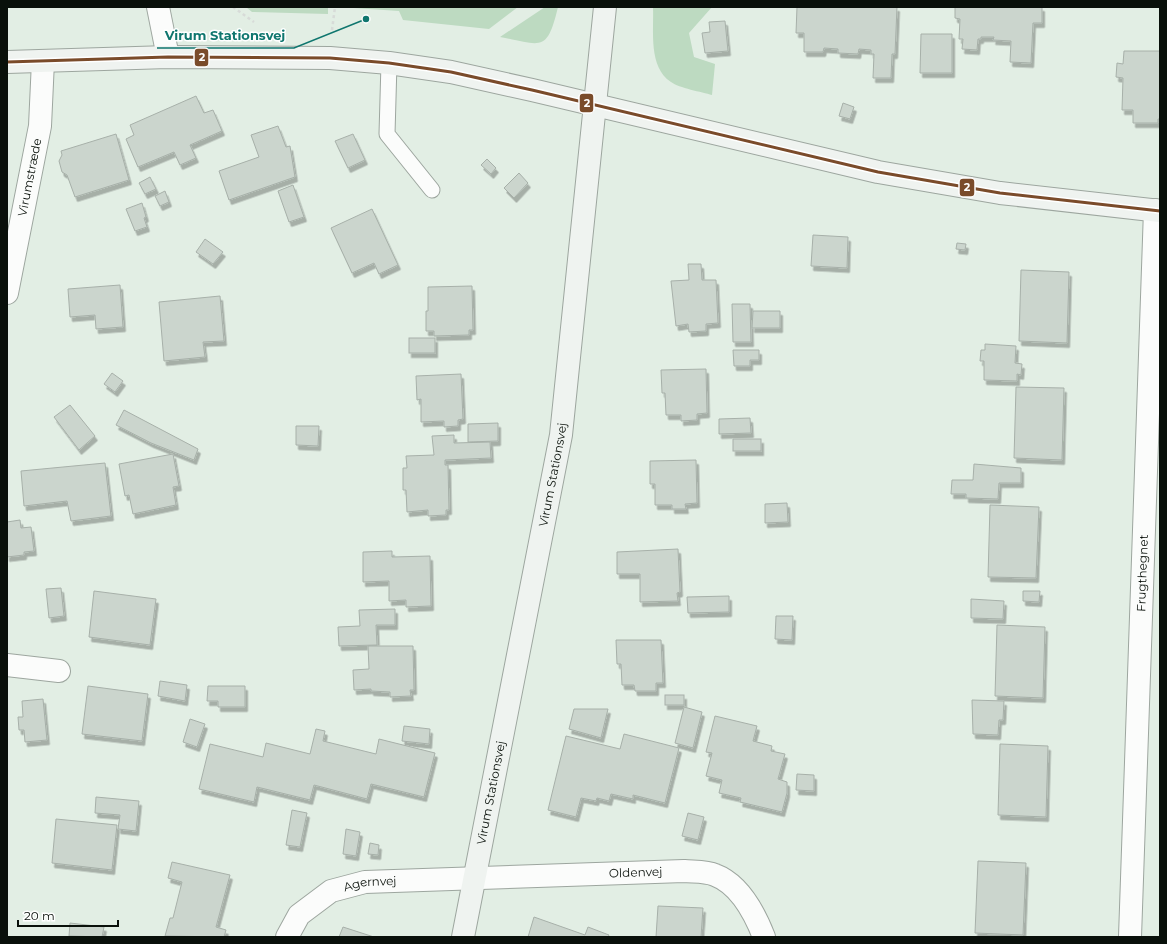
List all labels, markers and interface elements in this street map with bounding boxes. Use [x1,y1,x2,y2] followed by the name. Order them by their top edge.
[157,23,294,48] callout: Virum Stationsvej
[164,27,285,43] text: Virum Stationsvej
[194,48,209,67] line badge: 2
[199,50,206,64] text: 2
[579,93,594,113] line badge: 2
[584,96,591,110] text: 2
[14,137,44,218] street label: Virumstræde
[959,178,975,197] line badge: 2
[964,180,971,194] text: 2
[535,422,569,528] street label: Virum Stationsvej
[1133,534,1151,612] street label: Frugthegnet
[473,739,508,846] street label: Virum Stationsvej
[609,864,663,881] street label: Oldenvej
[342,873,397,894] street label: Agernvej
[18,902,118,928] scale bar
[24,908,55,923] text: 20 m

